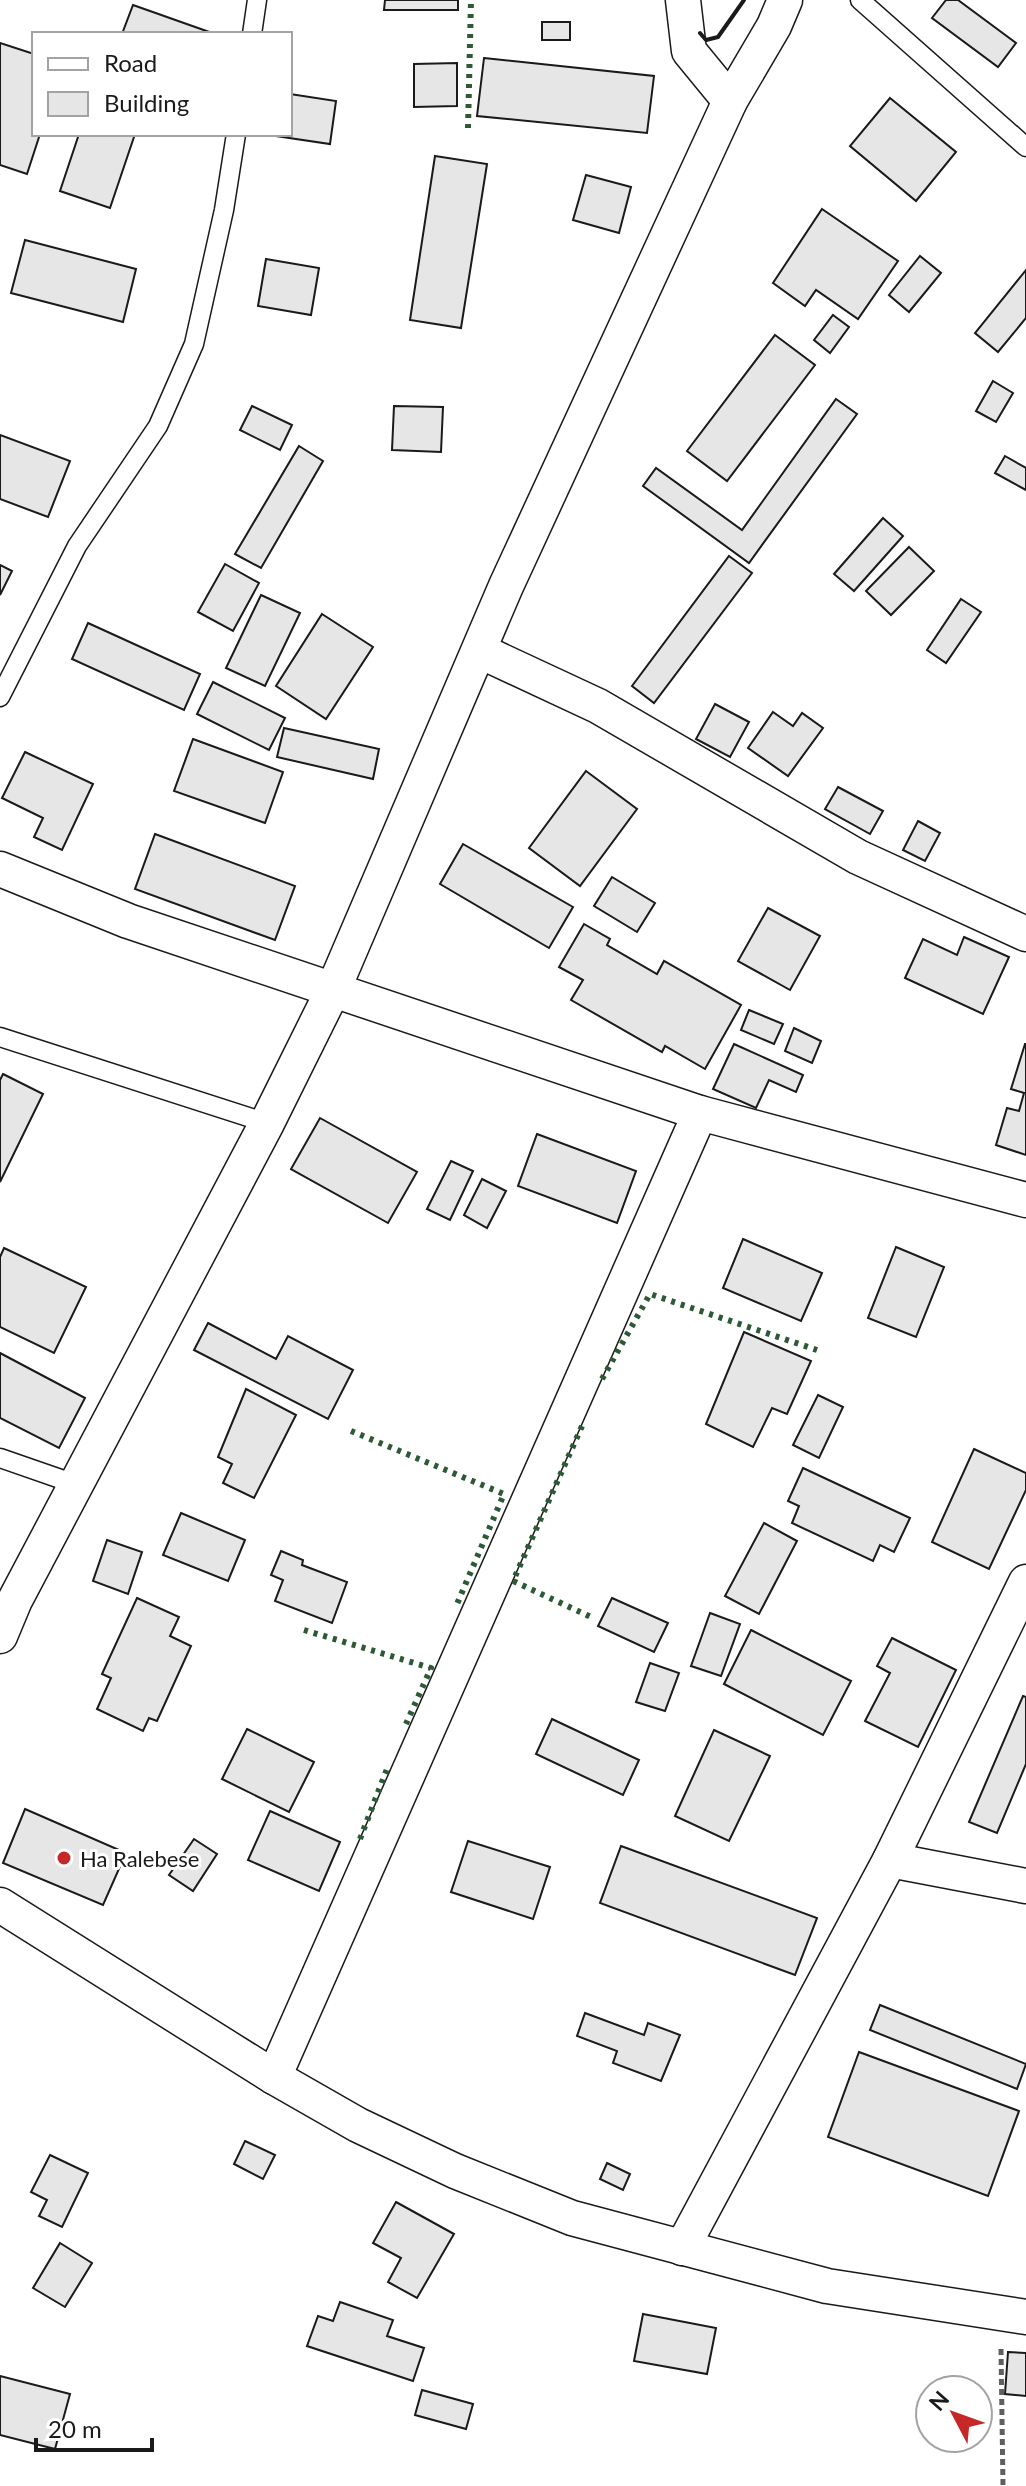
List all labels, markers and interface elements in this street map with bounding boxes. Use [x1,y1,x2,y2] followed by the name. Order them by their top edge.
[32,32,292,136] legend
[104,48,157,77] text: Road
[104,88,189,117] text: Building
[80,1845,199,1872] place label: Ha Ralebese
[55,1849,73,1867] marker: Ha Ralebese
[914,2374,994,2454] north arrow
[923,2385,954,2416] text: N
[36,2402,152,2452] scale bar
[48,2414,102,2443] text: 20 m

